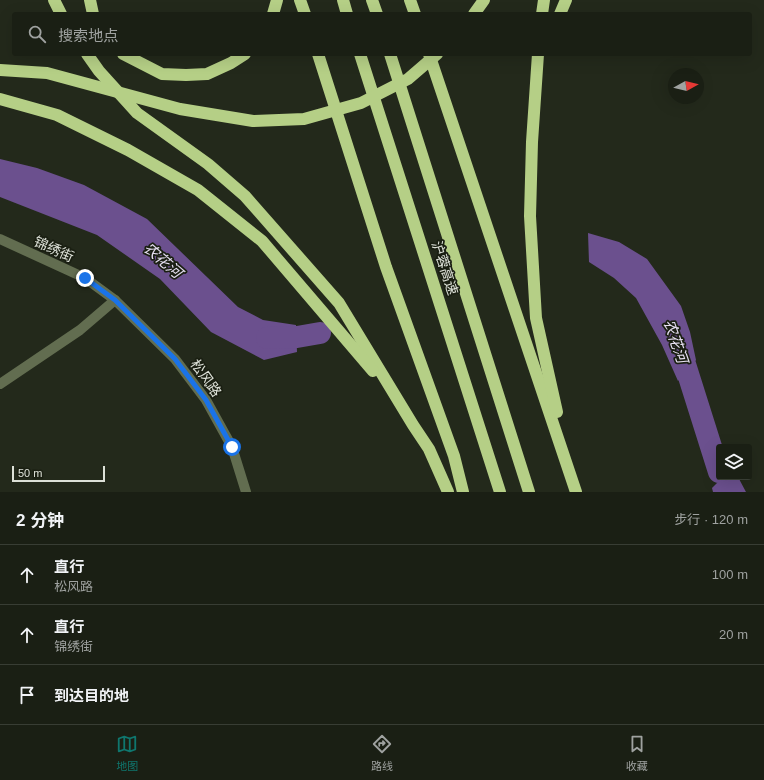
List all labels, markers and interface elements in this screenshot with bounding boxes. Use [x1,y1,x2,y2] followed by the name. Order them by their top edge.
[12,12,752,56] search box
[26,23,48,45] icon: search
[58,27,118,44] text: 搜索地点
[668,68,704,104] north arrow
[32,233,76,265] street label: 锦绣街
[140,239,188,283] water label: 农花河
[429,239,461,297] street label: 沪蓉高速
[76,269,94,287] route end
[661,317,692,368] water label: 农花河
[187,356,225,400] street label: 松风路
[223,438,241,456] route start
[716,444,752,480] map controls
[716,444,752,480] button: layers
[12,464,105,483] scale bar
[18,467,42,479] text: 50 m
[16,511,64,530] text: 2 分钟
[674,512,748,527] text: 步行 · 120 m
[54,558,84,575] text: 直行
[16,564,38,586] icon: ahead
[712,567,748,582] text: 100 m
[54,579,93,594] text: 松风路
[54,618,84,635] text: 直行
[16,624,38,646] icon: ahead
[719,627,748,642] text: 20 m
[54,639,93,654] text: 锦绣街
[16,684,38,706] icon: arrive
[54,687,129,704] text: 到达目的地
[116,733,138,773] tab: 地图
[371,733,393,773] tab: 路线
[626,733,648,773] tab: 收藏

